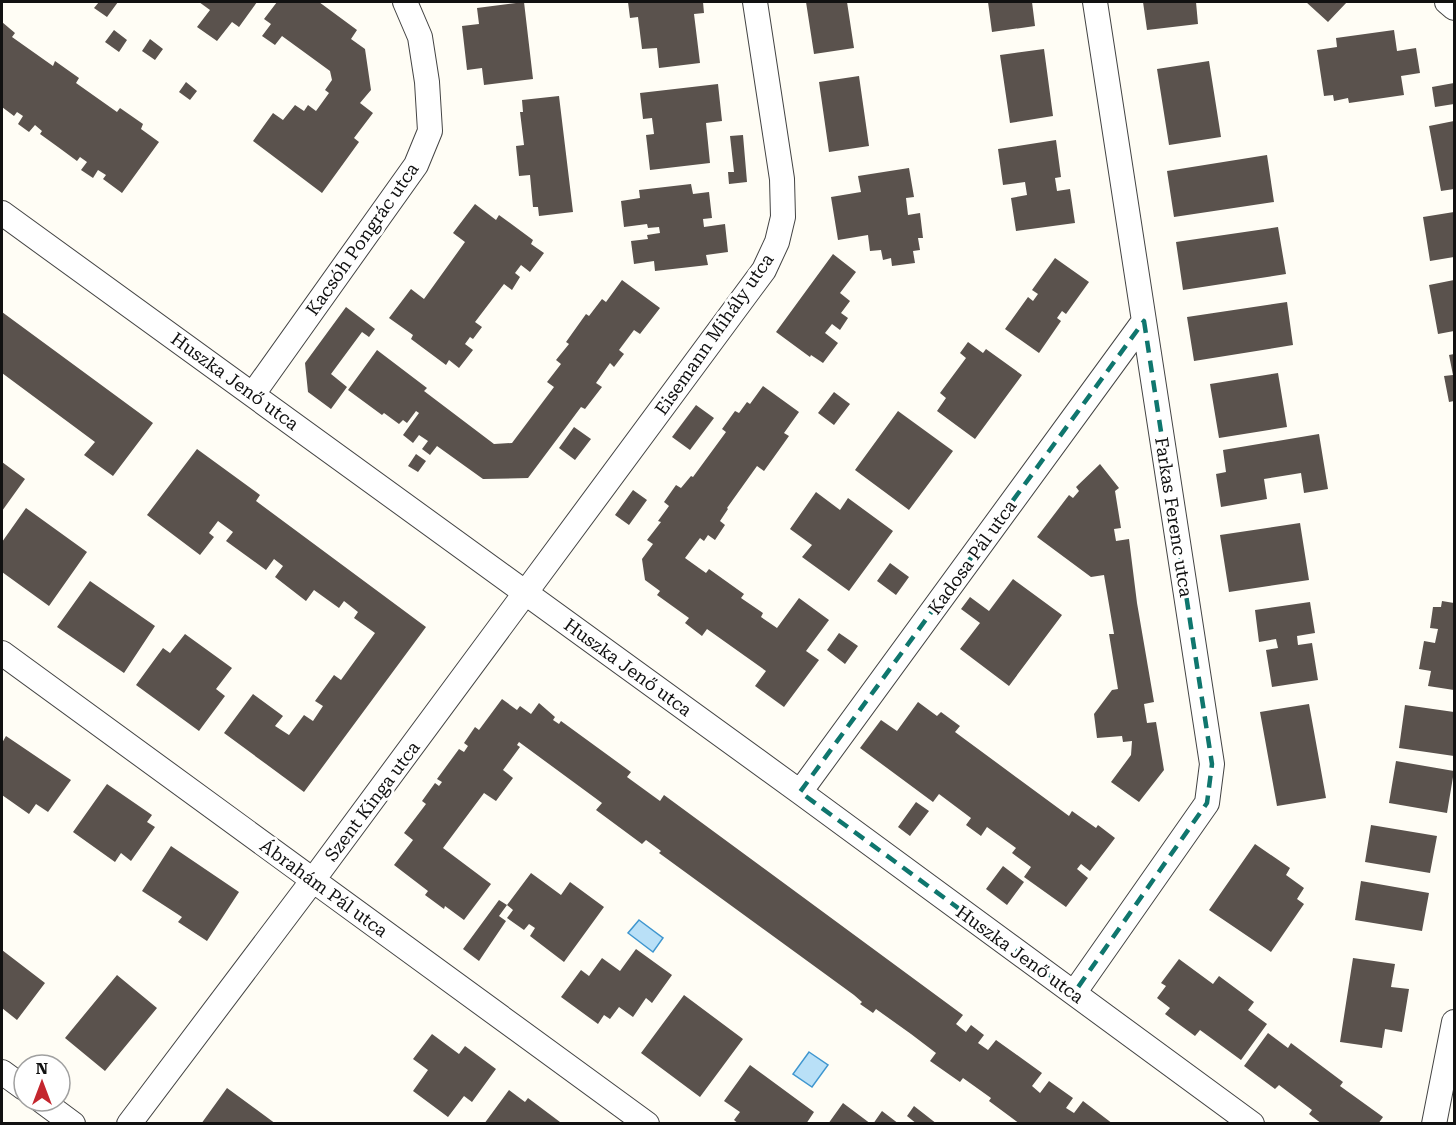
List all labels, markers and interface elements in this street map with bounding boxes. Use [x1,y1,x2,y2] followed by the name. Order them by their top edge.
[301,159,423,319] street label: Kacsóh Pongrác utca
[650,249,778,419] street label: Eisemann Mihály utca
[167,328,303,434] street label: Huszka Jenő utca
[1151,436,1197,599] street label: Farkas Ferenc utca
[923,495,1021,618] street label: Kadosa Pál utca
[560,614,696,720] street label: Huszka Jenő utca
[320,737,424,865] street label: Szent Kinga utca
[256,835,392,941] street label: Ábrahám Pál utca
[952,901,1088,1007] street label: Huszka Jenő utca
[12,1053,72,1113] north arrow
[36,1059,48,1078] text: N

